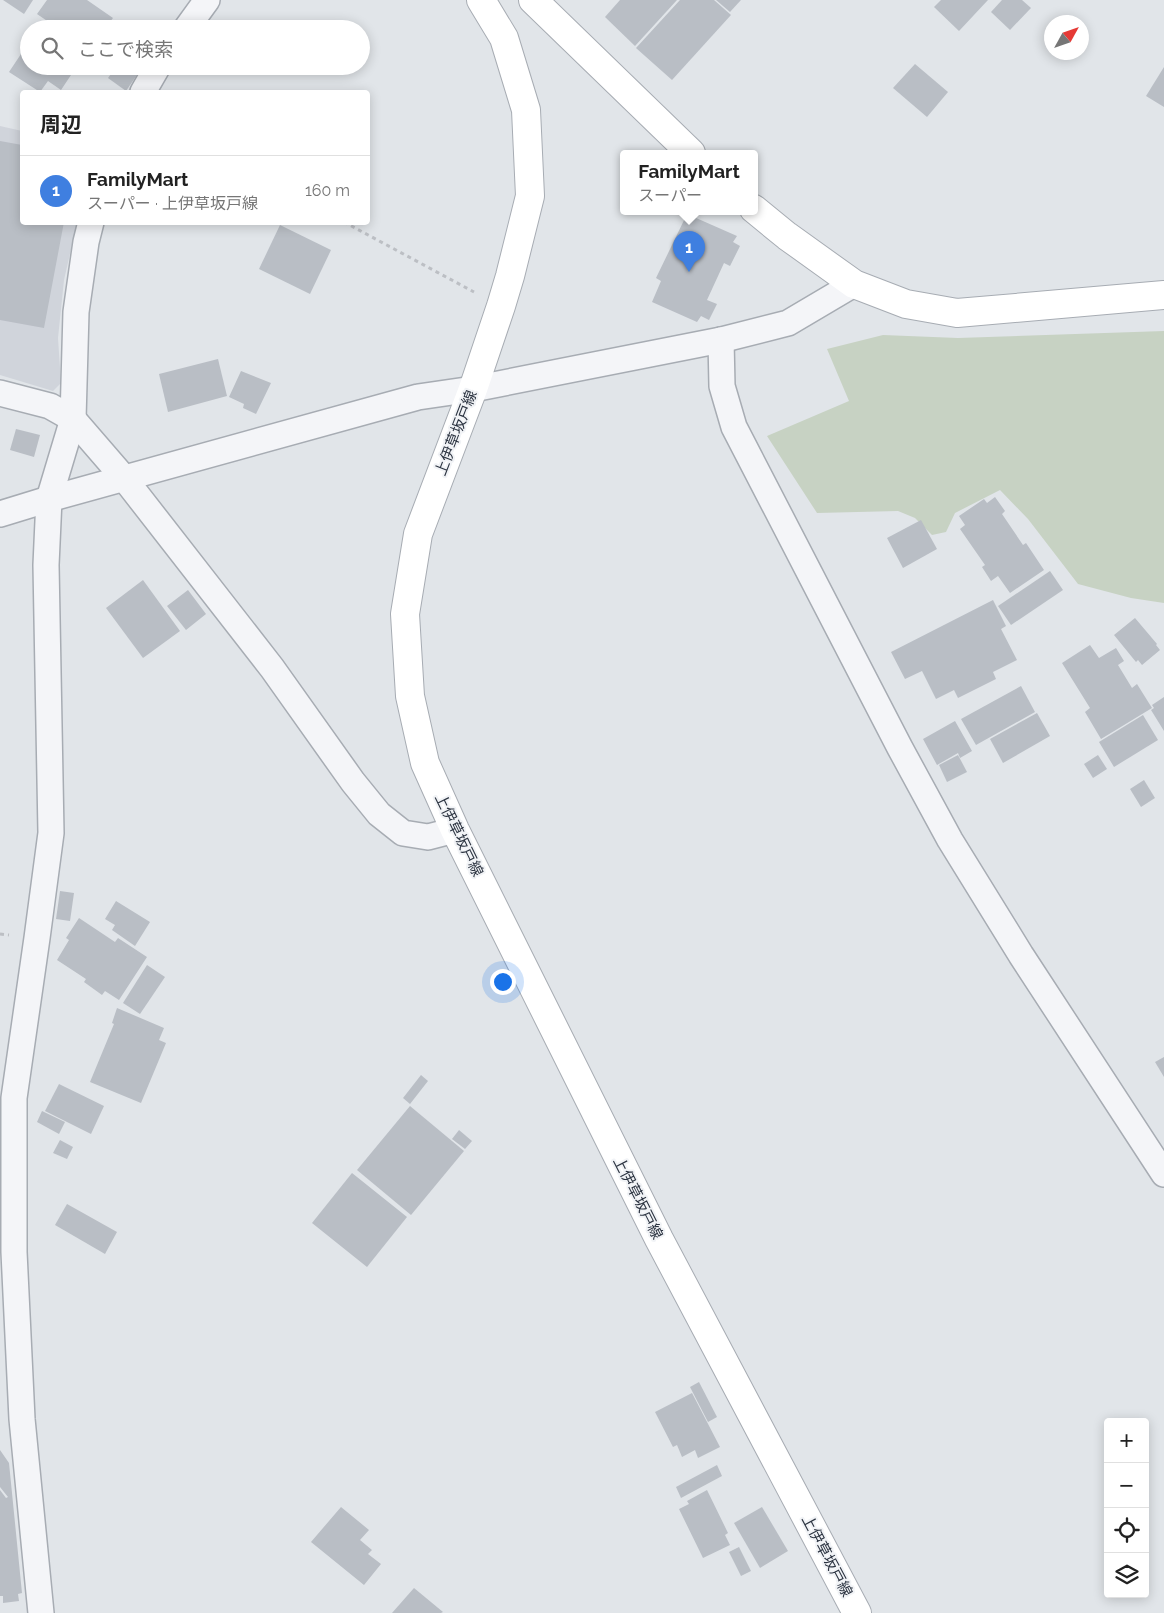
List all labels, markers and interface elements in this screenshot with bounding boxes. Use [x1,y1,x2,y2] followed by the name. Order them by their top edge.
[1044,15,1089,60] north arrow
[20,20,370,75] search box
[38,34,66,62] icon: search
[78,38,173,60] text: ここで検索
[40,112,82,137] text: 周辺
[620,150,758,215] popup
[638,160,740,182] text: FamilyMart
[87,168,188,190] text: FamilyMart
[52,181,60,200] text: 1
[305,181,350,200] text: 160 m
[638,186,702,205] text: スーパー
[87,194,258,213] text: スーパー · 上伊草坂戸線
[673,231,705,272] pin: 1
[431,388,481,478] street label: 上伊草坂戸線
[431,791,487,879] street label: 上伊草坂戸線
[490,969,516,995] your location
[610,1154,666,1242] street label: 上伊草坂戸線
[1104,1418,1149,1598] map controls
[1104,1418,1149,1463] button: +
[1104,1463,1149,1508] button: −
[1104,1508,1149,1553] button: locate
[798,1512,856,1600] street label: 上伊草坂戸線
[1104,1553,1149,1598] button: layers

